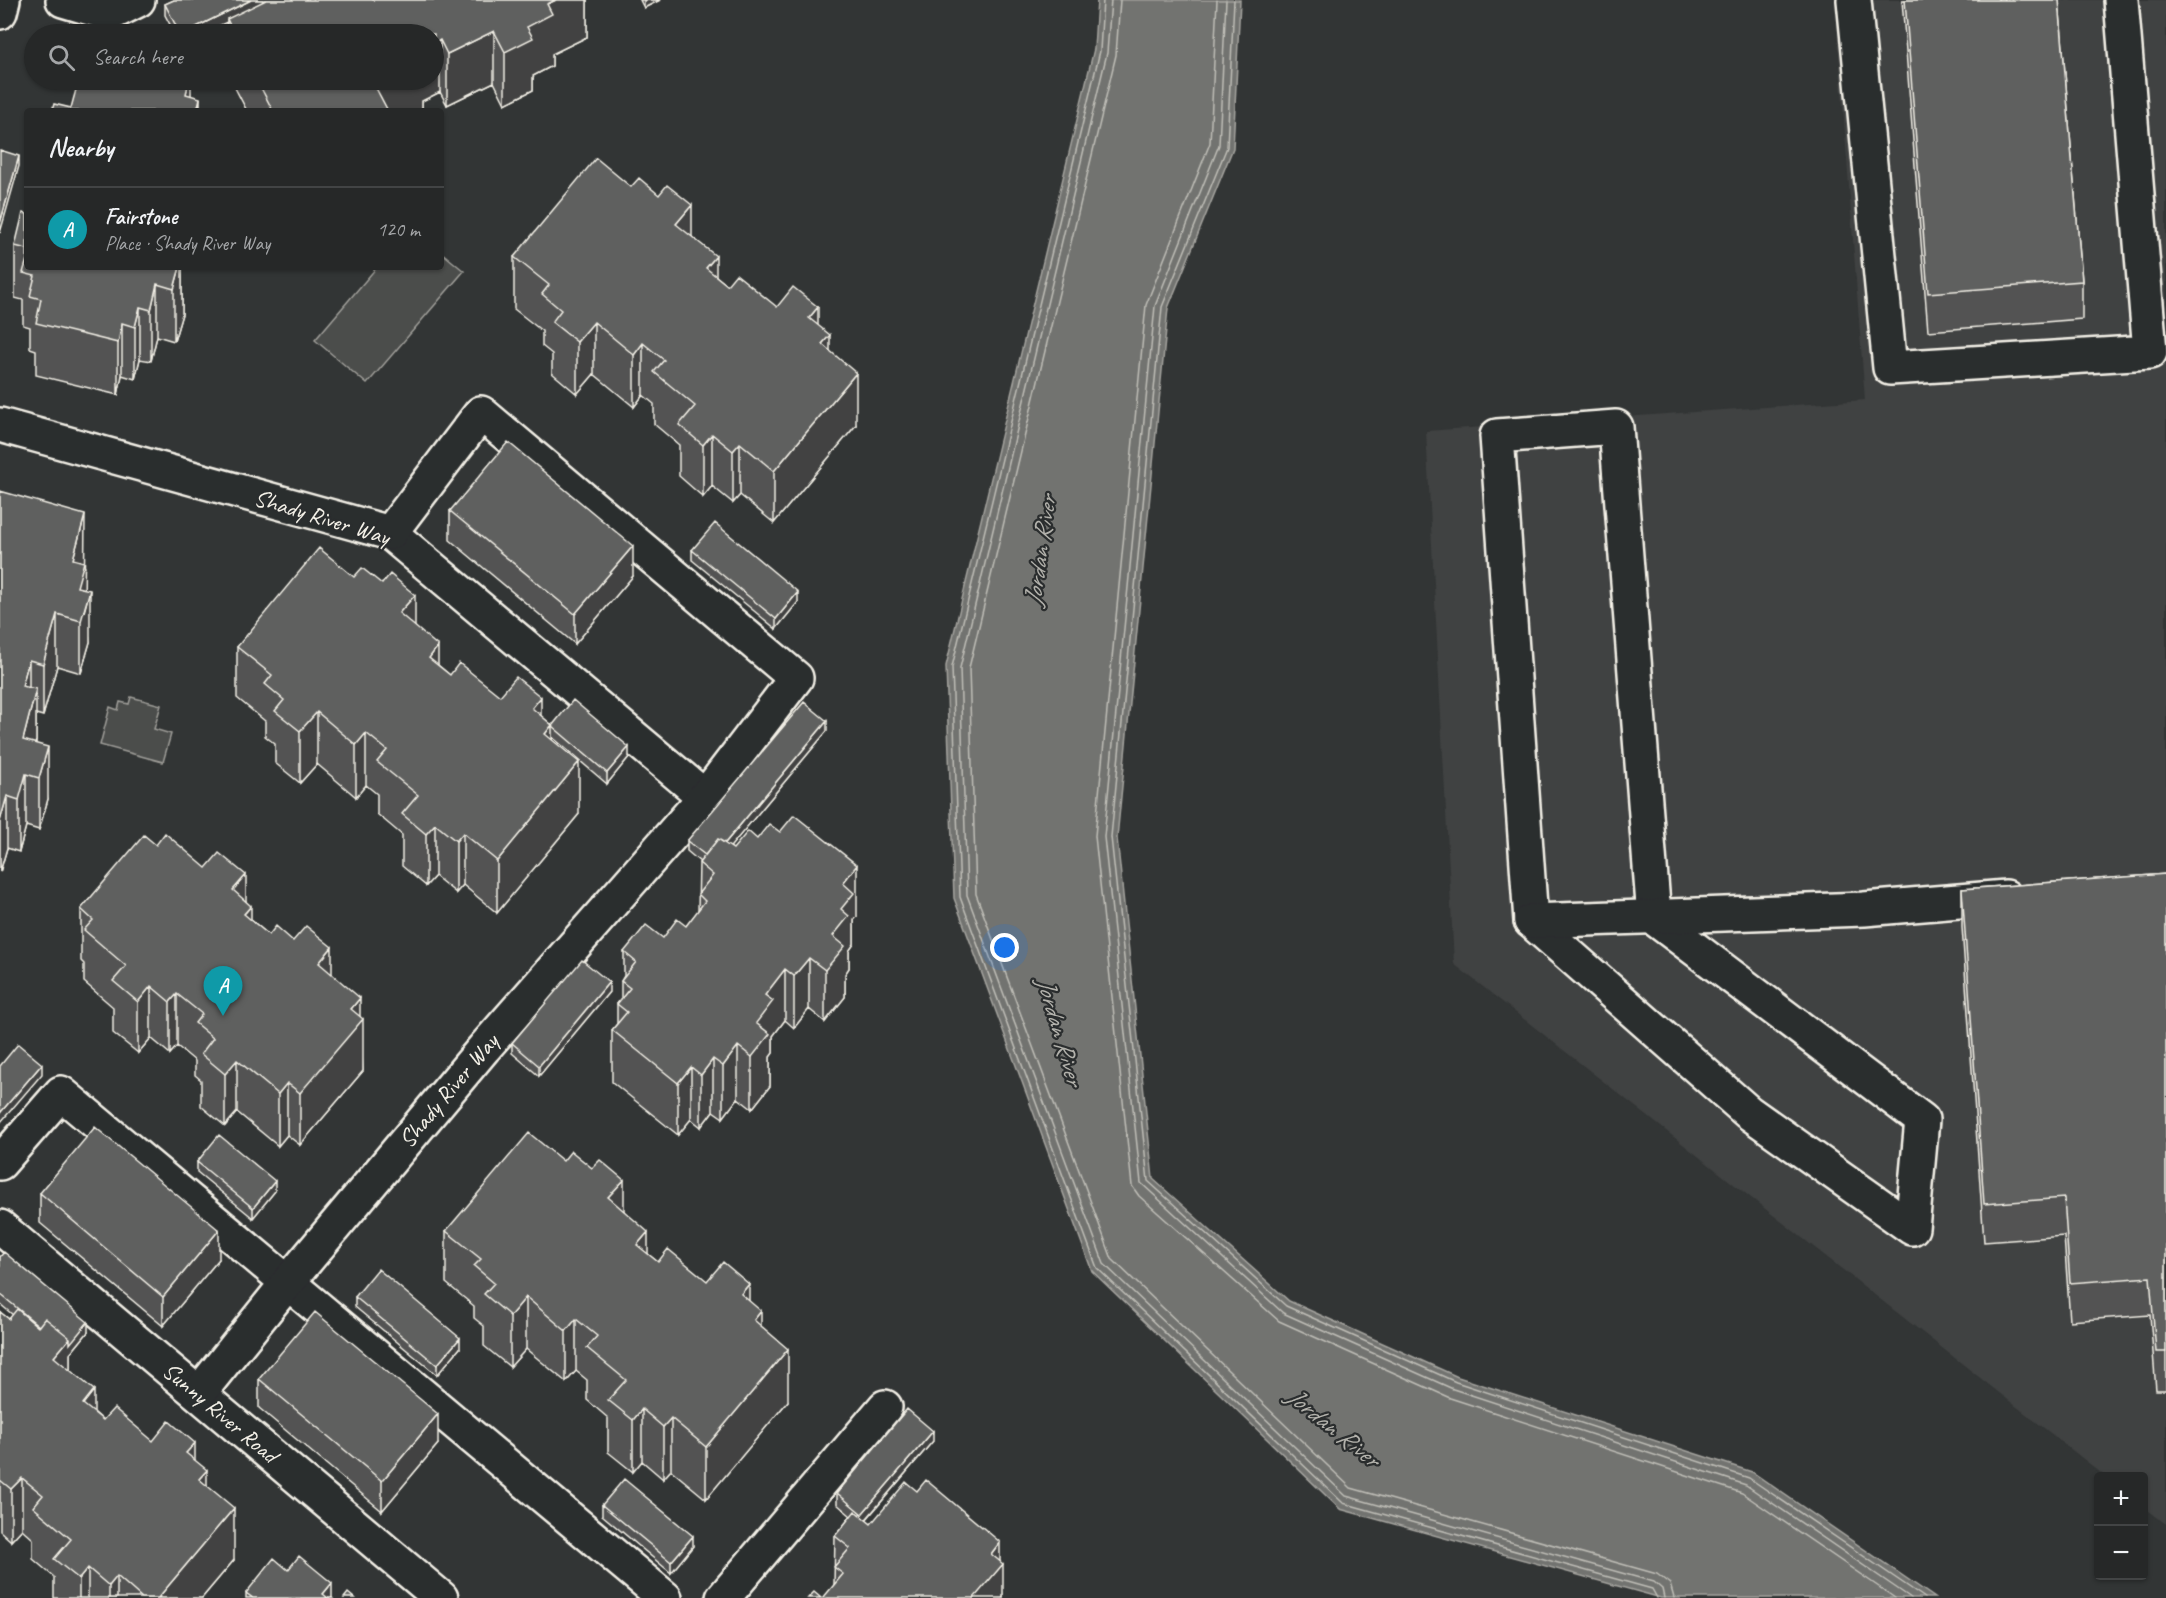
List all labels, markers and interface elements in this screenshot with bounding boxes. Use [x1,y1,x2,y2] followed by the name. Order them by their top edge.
[24,24,444,90] search box
[45,41,78,74] icon: search
[93,43,183,71] text: Search here
[48,131,113,164] text: Nearby
[105,203,177,231] text: Fairstone
[62,217,73,242] text: A
[377,217,420,242] text: 120 m
[105,231,270,256] text: Place · Shady River Way
[251,482,395,552] street label: Shady River Way
[1016,491,1065,610] water label: Jordan River
[990,933,1019,962] your location
[204,966,242,1016] pin: A
[1028,972,1092,1092] water label: Jordan River
[392,1026,506,1154] street label: Shady River Way
[157,1355,287,1472] street label: Sunny River Road
[1278,1378,1389,1477] water label: Jordan River
[2094,1472,2148,1580] map controls
[2094,1472,2148,1526] button: +
[2094,1526,2148,1580] button: −

